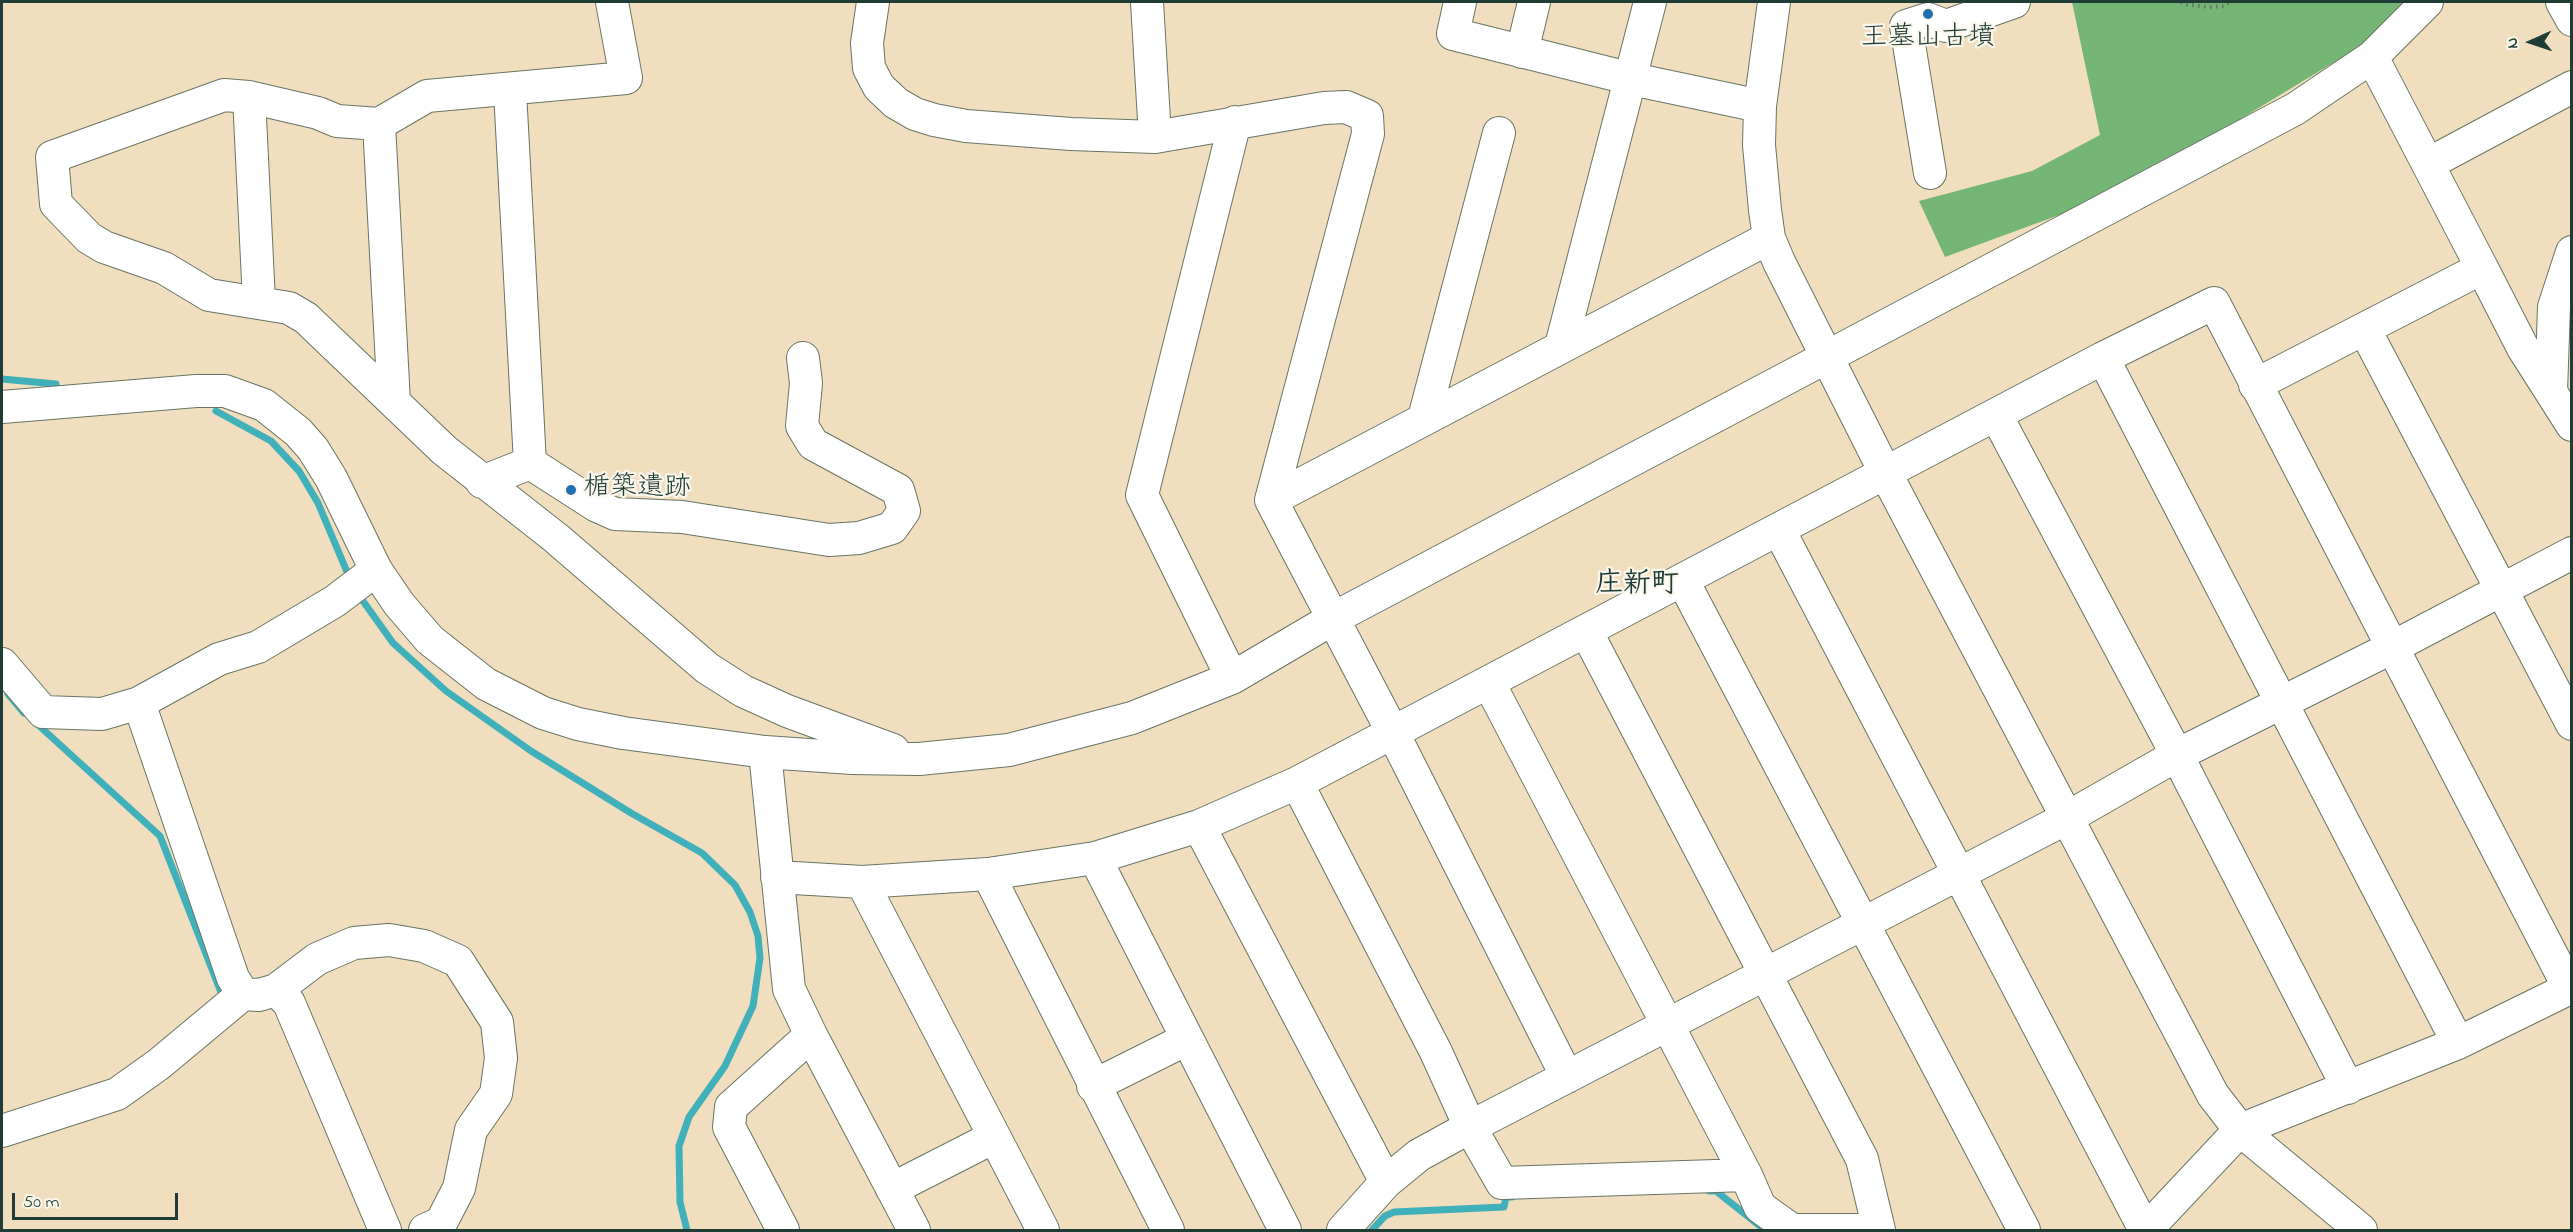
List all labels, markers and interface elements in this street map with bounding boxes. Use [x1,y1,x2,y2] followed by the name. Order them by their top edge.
[1921,7,1935,21] marker: 王墓山古墳
[2501,12,2561,72] north arrow
[1861,24,1995,56] place label: 王墓山古墳
[2501,37,2525,49] text: N
[583,474,691,506] place label: 楯築遺跡
[564,483,578,497] marker: 楯築遺跡
[1595,569,1679,603] district label: 庄新町
[15,1181,182,1219] scale bar
[23,1190,60,1216] text: 50 m

